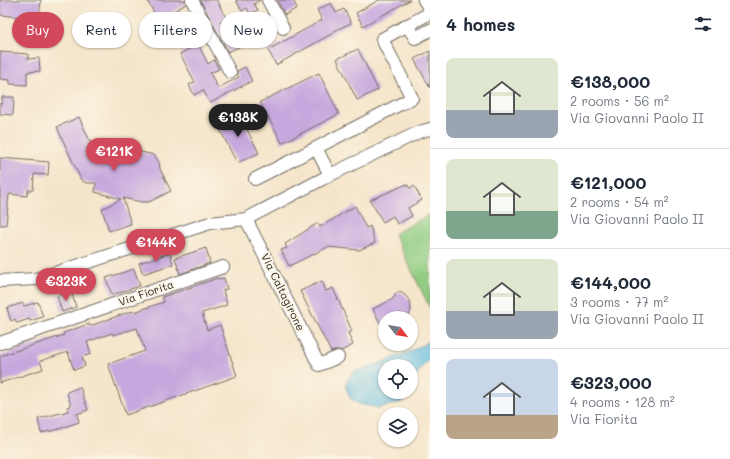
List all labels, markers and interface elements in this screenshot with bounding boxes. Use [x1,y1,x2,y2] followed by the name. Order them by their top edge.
[12,12,64,48] chip: Buy
[72,12,131,48] chip: Rent
[139,12,212,48] chip: Filters
[220,12,277,48] chip: New
[446,13,515,35] text: 4 homes
[692,13,714,35] icon: filters
[570,70,650,92] text: €138,000
[478,74,526,122] icon: home
[570,92,669,109] text: 2 rooms · 56 m²
[210,104,266,138] pin: €138K
[218,108,258,125] text: €138K
[570,109,704,126] text: Via Giovanni Paolo II
[86,138,142,172] pin: €121K
[95,142,133,159] text: €121K
[570,171,646,193] text: €121,000
[478,175,526,223] icon: home
[570,193,669,210] text: 2 rooms · 54 m²
[570,210,704,227] text: Via Giovanni Paolo II
[128,229,184,263] pin: €144K
[135,233,177,250] text: €144K
[258,250,309,333] street label: Via Caltagirone
[38,268,94,302] pin: €323K
[570,271,651,293] text: €144,000
[45,272,87,289] text: €323K
[478,275,526,323] icon: home
[116,276,176,309] street label: Via Fiorita
[570,293,668,310] text: 3 rooms · 77 m²
[570,310,704,327] text: Via Giovanni Paolo II
[378,311,418,351] north arrow
[378,311,418,447] map controls
[378,359,418,399] button: locate
[570,371,652,393] text: €323,000
[478,375,526,423] icon: home
[570,393,675,410] text: 4 rooms · 128 m²
[378,407,418,447] button: layers
[570,410,638,427] text: Via Fiorita

